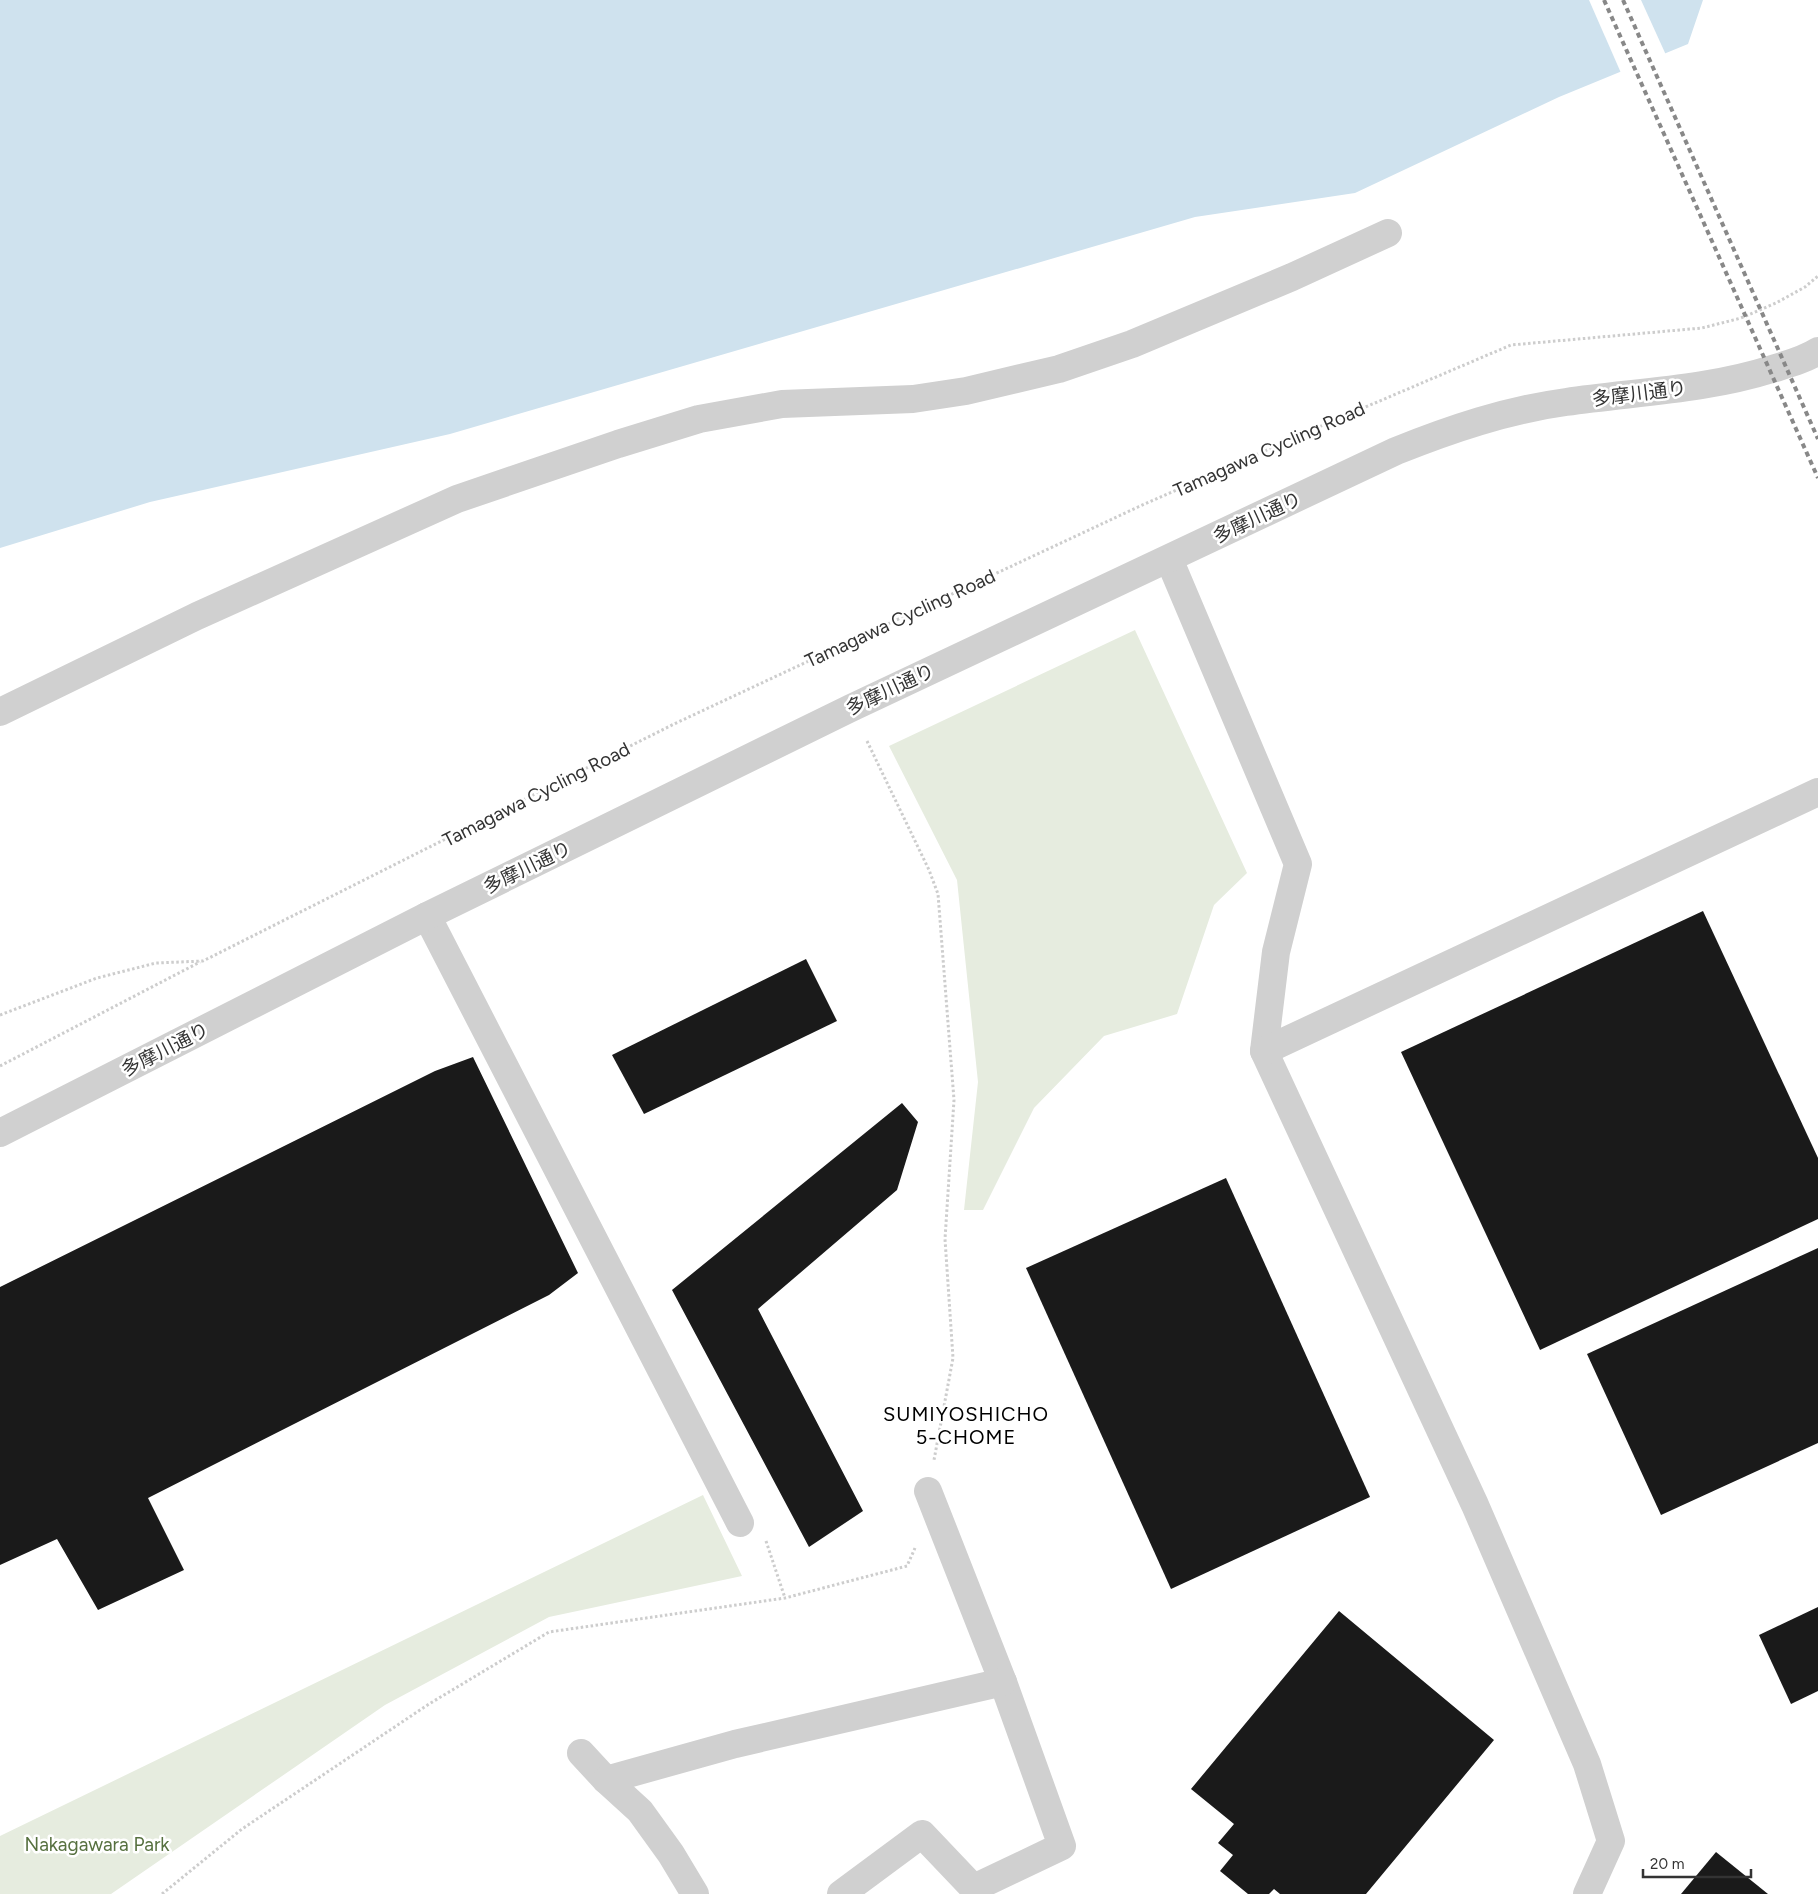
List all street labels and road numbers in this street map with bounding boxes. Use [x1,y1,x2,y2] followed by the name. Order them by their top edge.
[1591,376,1688,411] street label: 多摩川通り
[1170,397,1369,502] street label: Tamagawa Cycling Road
[1209,487,1305,548] street label: 多摩川通り
[801,564,999,673] street label: Tamagawa Cycling Road
[842,659,938,720] street label: 多摩川通り
[439,737,634,852] street label: Tamagawa Cycling Road
[479,836,575,899] street label: 多摩川通り
[118,1018,213,1081] street label: 多摩川通り

